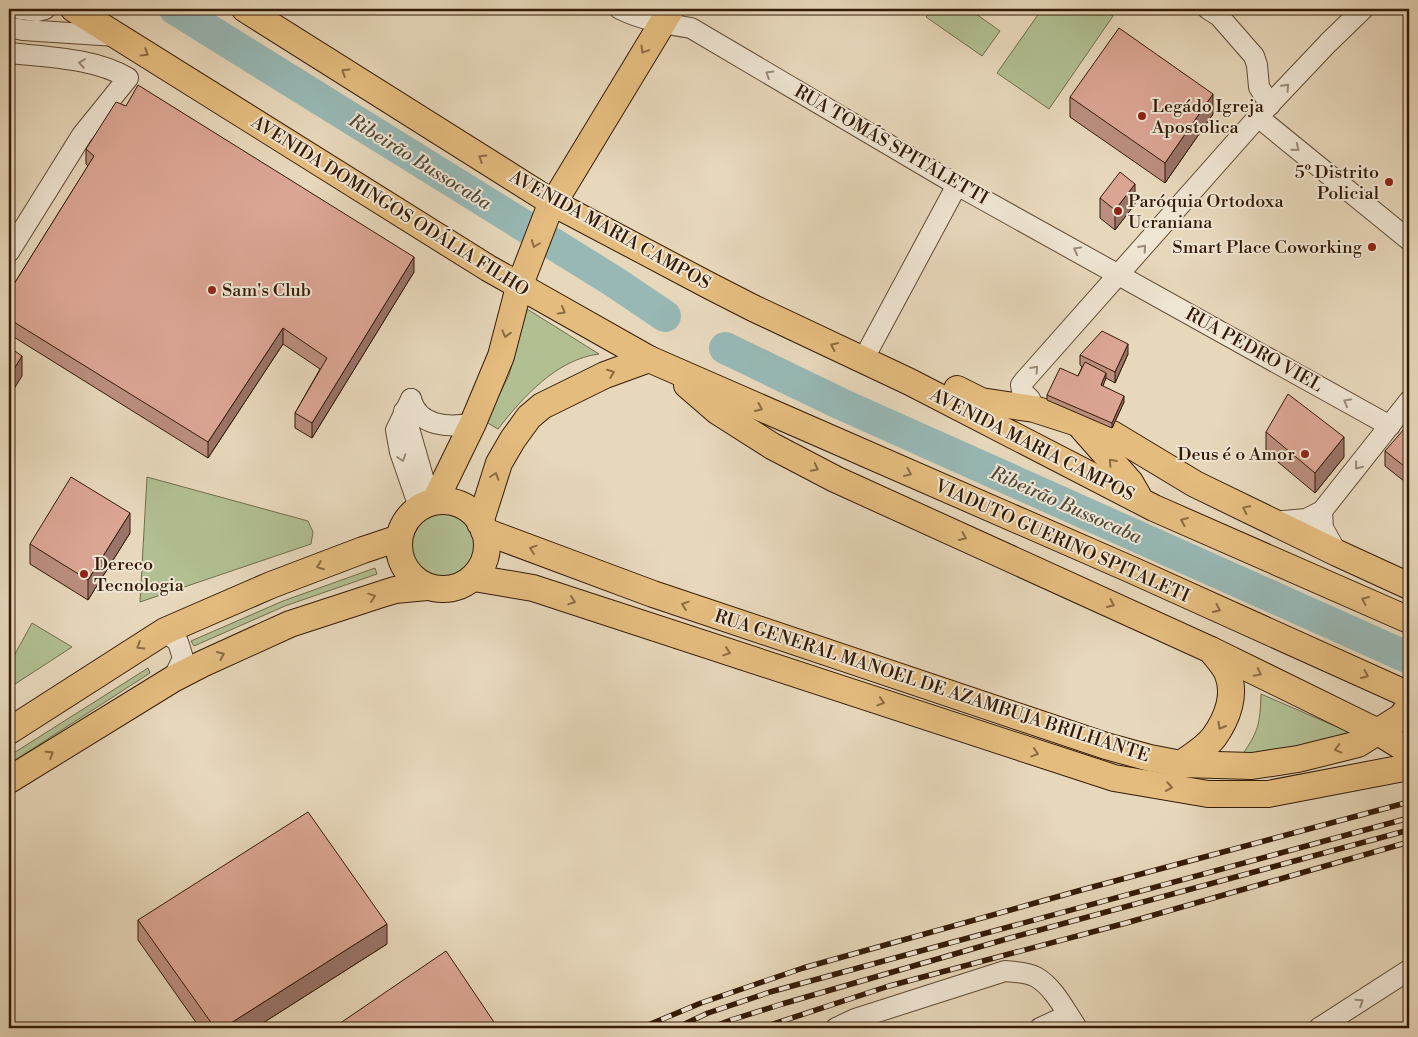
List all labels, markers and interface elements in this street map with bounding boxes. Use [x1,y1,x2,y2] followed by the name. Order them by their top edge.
[641,44,651,53] one-way arrow
[139,47,148,56] one-way arrow
[77,58,86,68] one-way arrow
[341,68,350,78] one-way arrow
[765,70,774,80] one-way arrow
[790,80,992,210] street label: RUA TOMÁS SPITALETTI
[1280,84,1289,93] one-way arrow
[1151,95,1265,139] place label: Legádo Igreja Apostolica
[343,108,496,216] water label: Ribeirão Bussocaba
[246,110,533,301] street label: AVENIDA DOMINGOS ODÁLIA FILHO
[1136,110,1148,122] marker: Legádo Igreja Apostolica
[1290,143,1299,151] one-way arrow
[478,155,487,165] one-way arrow
[1295,161,1380,205] place label: 5º Distrito Policial
[505,165,715,295] street label: AVENIDA MARIA CAMPOS
[1383,176,1395,188] marker: 5º Distrito Policial
[1128,190,1284,234] place label: Paróquia Ortodoxa Ucraniana
[1112,205,1124,217] marker: Paróquia Ortodoxa Ucraniana
[1172,236,1363,259] place label: Smart Place Coworking
[531,239,542,248] one-way arrow
[1366,241,1378,253] marker: Smart Place Coworking
[1137,244,1146,253] one-way arrow
[1073,247,1082,257] one-way arrow
[222,279,311,302] place label: Sam's Club
[206,284,218,296] marker: Sam's Club
[1181,303,1327,397] street label: RUA PEDRO VIEL
[556,304,565,314] one-way arrow
[502,329,512,337] one-way arrow
[831,343,840,353] one-way arrow
[1029,365,1038,374] one-way arrow
[606,369,615,379] one-way arrow
[925,383,1138,507] street label: AVENIDA MARIA CAMPOS
[1344,398,1353,408] one-way arrow
[754,401,763,412] one-way arrow
[1177,443,1295,466] place label: Deus é o Amor
[1299,448,1311,460] marker: Deus é o Amor
[396,453,406,461] one-way arrow
[1108,459,1117,468] one-way arrow
[986,460,1146,549] water label: Ribeirão Bussocaba
[1354,461,1363,470] one-way arrow
[810,462,819,472] one-way arrow
[903,466,912,477] one-way arrow
[490,472,500,481] one-way arrow
[930,474,1193,608] street label: VIADUTO GUERINO SPITALETI
[1242,505,1251,515] one-way arrow
[1180,516,1189,527] one-way arrow
[958,530,967,541] one-way arrow
[529,545,537,555] one-way arrow
[94,553,185,597] place label: Dereco Tecnologia
[316,560,325,570] one-way arrow
[78,568,90,580] marker: Dereco Tecnologia
[367,593,376,603] one-way arrow
[568,595,576,605] one-way arrow
[1361,596,1370,607] one-way arrow
[1106,598,1115,608] one-way arrow
[681,601,690,611] one-way arrow
[1212,602,1221,613] one-way arrow
[711,605,1153,767] street label: RUA GENERAL MANOEL DE AZAMBUJA BRILHANTE
[136,640,145,650] one-way arrow
[722,646,730,656] one-way arrow
[216,651,225,662] one-way arrow
[1253,667,1262,677] one-way arrow
[1360,669,1369,680] one-way arrow
[876,696,885,706] one-way arrow
[1217,720,1227,729] one-way arrow
[1334,743,1343,754] one-way arrow
[1031,747,1039,757] one-way arrow
[44,751,53,760] one-way arrow
[1165,782,1174,792] one-way arrow
[1355,998,1364,1008] one-way arrow

